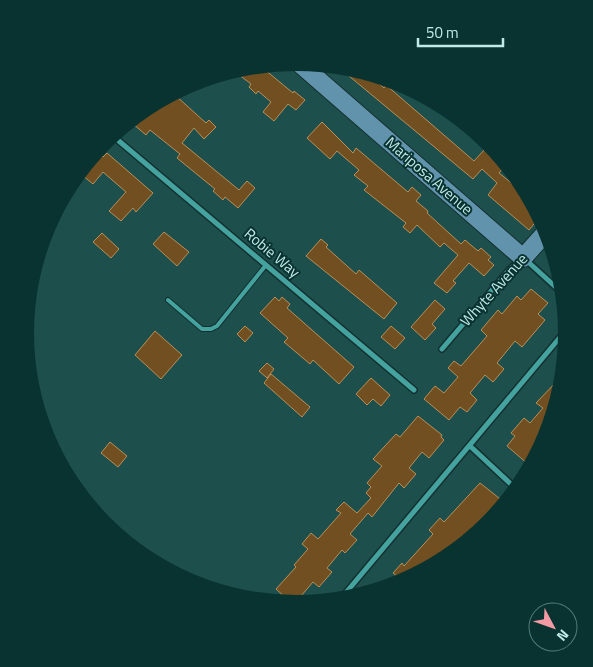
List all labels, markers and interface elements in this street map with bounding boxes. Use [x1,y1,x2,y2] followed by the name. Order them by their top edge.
[418,15,503,47] scale bar
[426,21,459,44] text: 50 m
[381,131,478,220] street label: Mariposa Avenue
[239,222,305,283] street label: Robie Way
[454,248,533,331] street label: Whyte Avenue
[528,602,578,652] north arrow
[552,625,574,646] text: N

